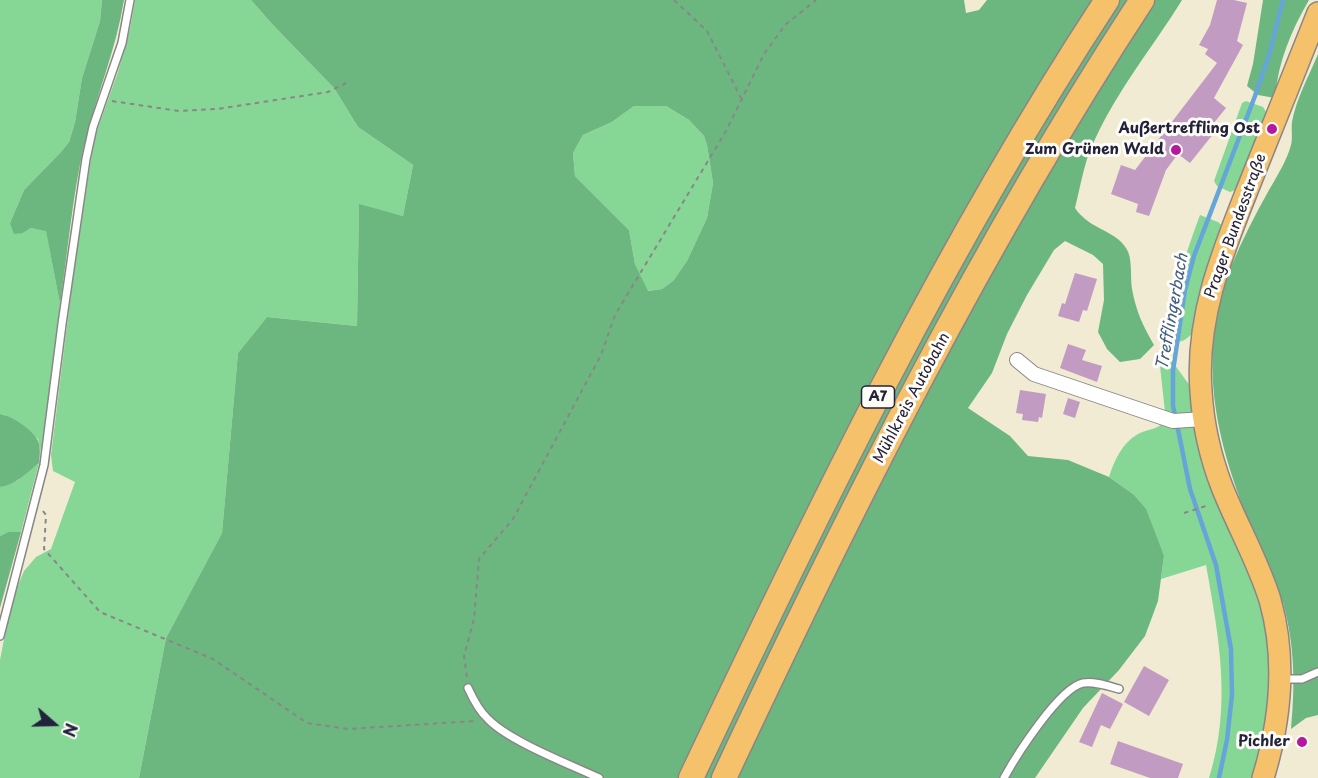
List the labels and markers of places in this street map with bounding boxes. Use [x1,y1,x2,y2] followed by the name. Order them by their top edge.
[1119,120,1260,138] place label: Außertreffling Ost
[1265,122,1279,136] marker: Außertreffling Ost
[1025,141,1164,159] place label: Zum Grünen Wald
[1169,143,1183,157] marker: Zum Grünen Wald
[1238,733,1290,751] place label: Pichler
[1295,735,1309,749] marker: Pichler

